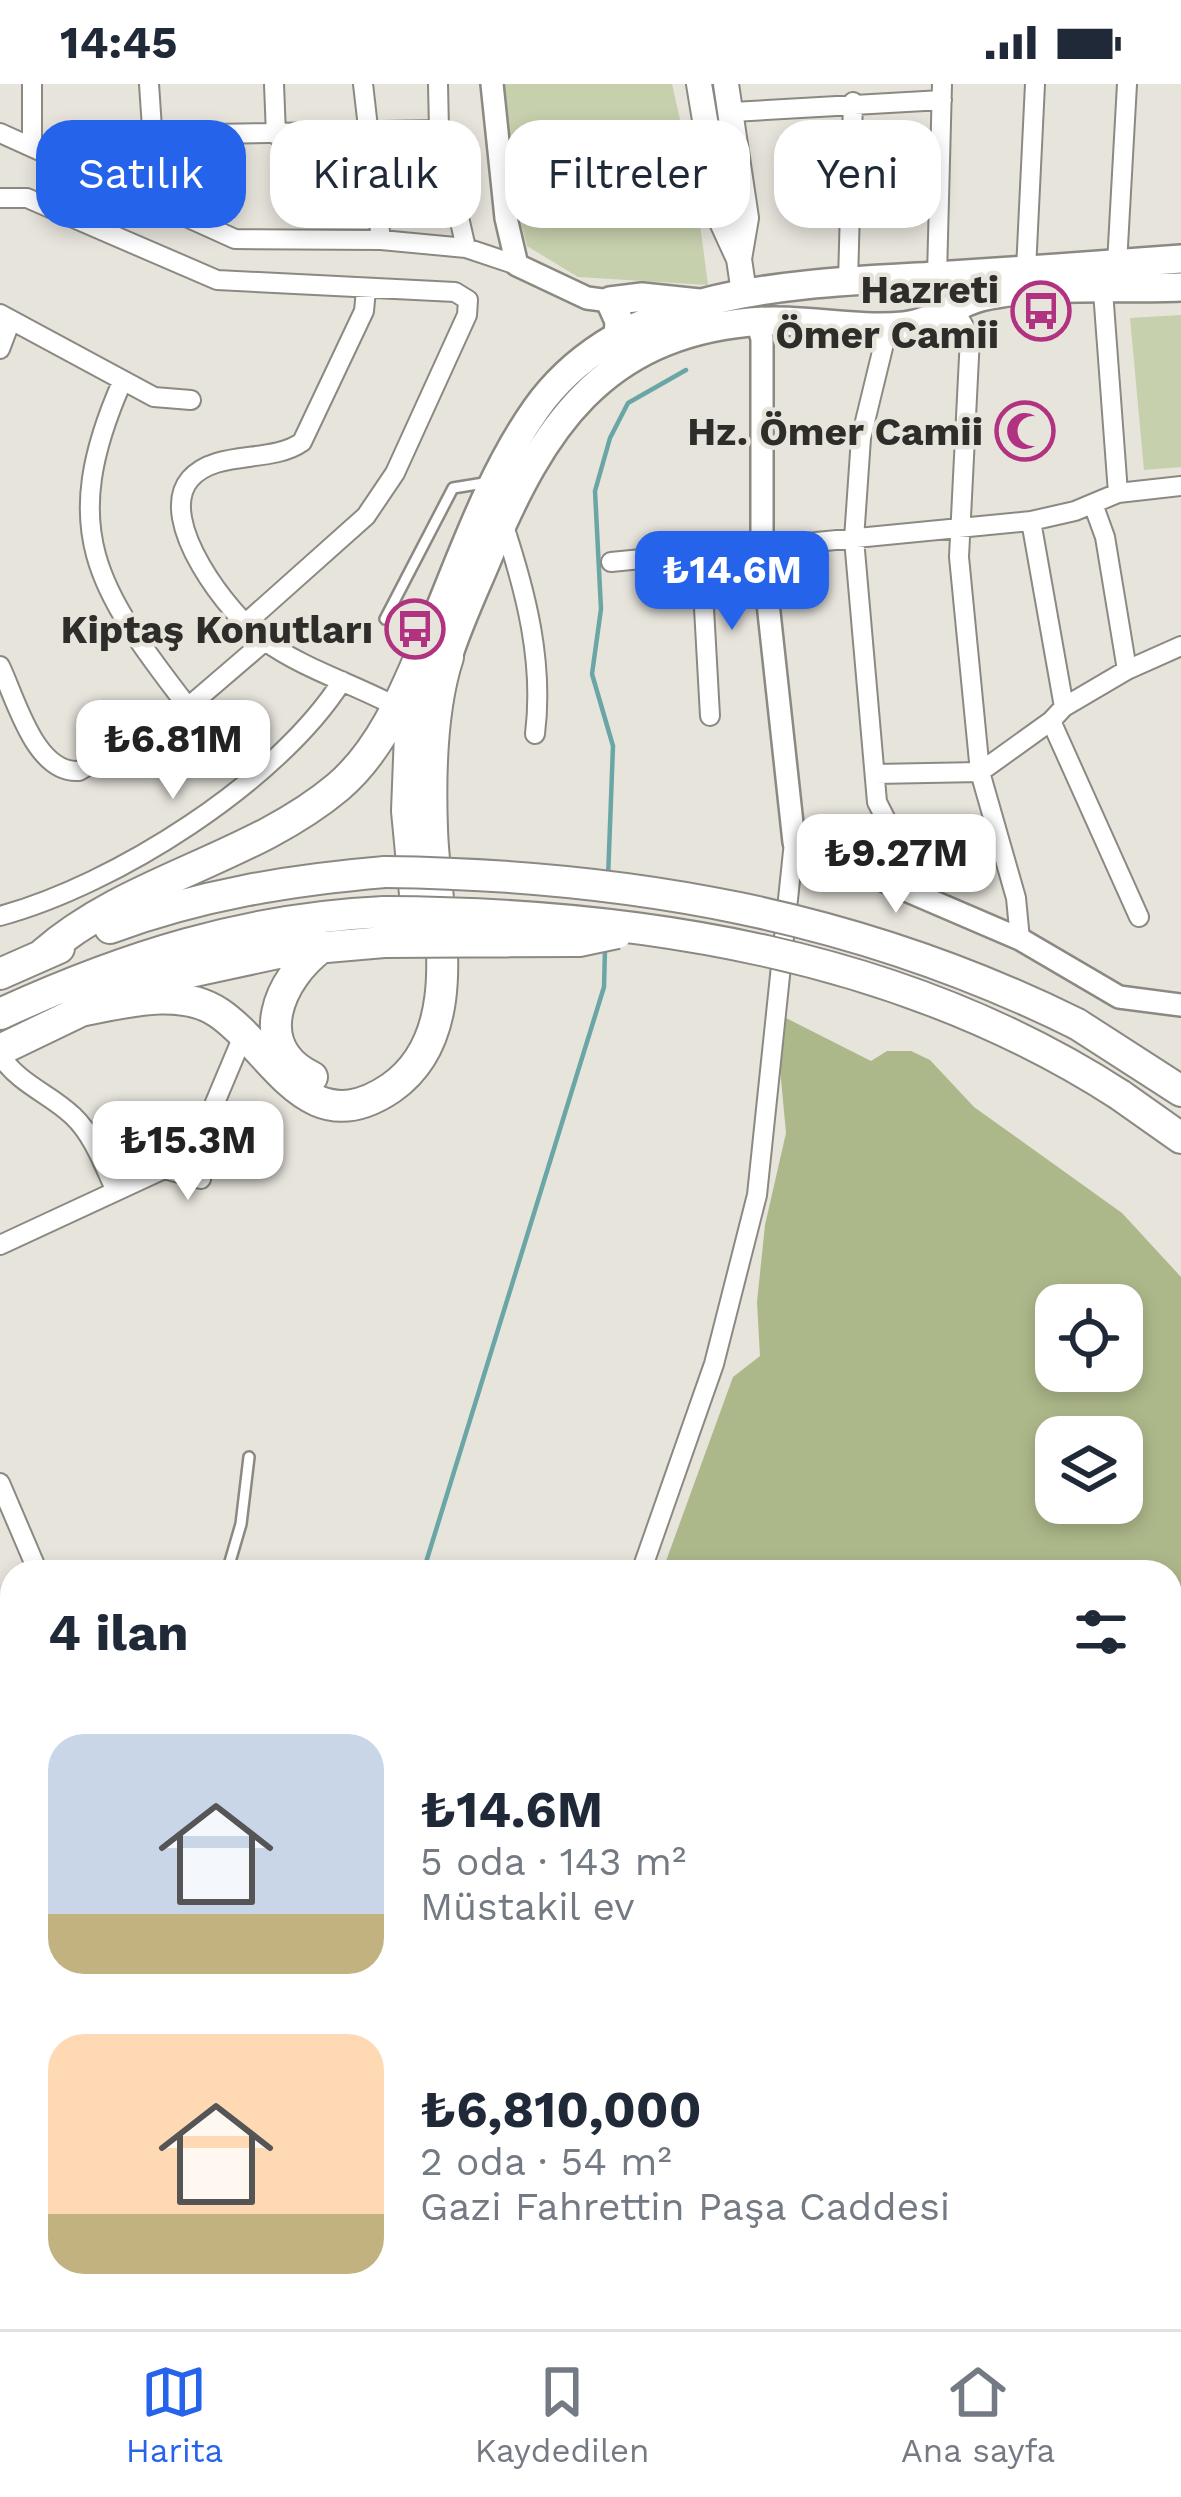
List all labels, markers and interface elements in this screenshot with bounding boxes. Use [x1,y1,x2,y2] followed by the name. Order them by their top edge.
[60,16,177,69] text: 14:45
[36,120,246,228] chip: Satılık
[270,120,481,228] chip: Kiralık
[505,120,750,228] chip: Filtreler
[774,120,941,228] chip: Yeni
[775,267,999,357] place label: Hazreti Ömer Camii
[1010,280,1072,342] bus stop icon: Hazreti Ömer Camii
[994,400,1056,462] mosque icon: Hz. Ömer Camii
[687,409,983,454] place label: Hz. Ömer Camii
[634,531,830,633] pin: ₺14.6M
[662,547,802,592] text: ₺14.6M
[384,598,446,660] bus stop icon: Kiptaş Konutları
[60,607,373,652] place label: Kiptaş Konutları
[75,700,271,802] pin: ₺6.81M
[103,716,243,761] text: ₺6.81M
[798,814,994,916] pin: ₺9.27M
[824,830,968,875] text: ₺9.27M
[90,1101,286,1203] pin: ₺15.3M
[119,1117,257,1162] text: ₺15.3M
[1035,1284,1143,1524] map controls
[1035,1284,1143,1392] button: locate
[1035,1416,1143,1524] button: layers
[1068,1599,1134,1665] icon: filters
[48,1603,189,1662] text: 4 ilan
[420,1780,603,1839] text: ₺14.6M
[144,1782,288,1926] icon: home
[420,1839,686,1884] text: 5 oda · 143 m²
[420,1884,635,1929] text: Müstakil ev
[420,2080,702,2139] text: ₺6,810,000
[144,2082,288,2226] icon: home
[420,2139,672,2184] text: 2 oda · 54 m²
[420,2184,950,2229] text: Gazi Fahrettin Paşa Caddesi
[126,2359,223,2470] tab: Harita
[475,2359,649,2470] tab: Kaydedilen
[901,2359,1055,2470] tab: Ana sayfa

